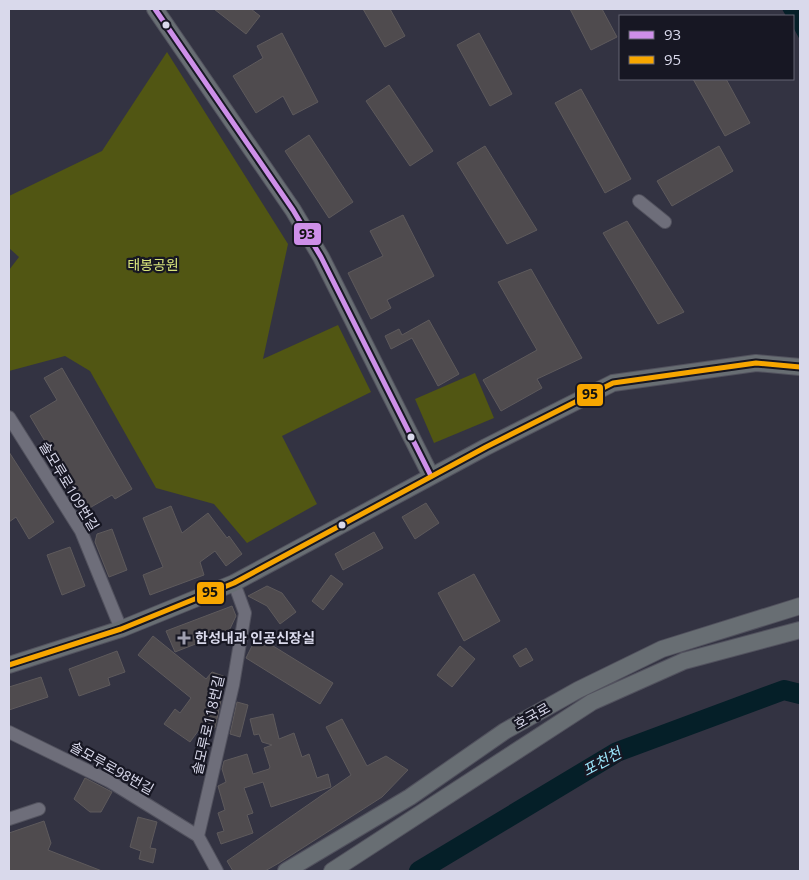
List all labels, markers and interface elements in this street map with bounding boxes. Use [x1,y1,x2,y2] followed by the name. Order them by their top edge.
[619,15,794,80] legend
[161,20,171,30] unlabelled marker
[664,24,681,44] text: 93
[664,49,681,69] text: 95
[293,222,322,246] line badge: 93
[299,224,315,243] text: 93
[127,255,179,274] park label: 태봉공원
[576,383,604,407] line badge: 95
[582,384,598,403] text: 95
[406,432,416,442] unlabelled marker
[35,437,104,534] street label: 솔모루로109번길
[337,520,347,530] unlabelled marker
[196,581,225,605] line badge: 95
[202,582,218,601] text: 95
[195,628,315,647] place label: 한성내과 인공신장실
[177,631,191,645] marker: 한성내과 인공신장실
[187,673,228,776] street label: 솔모루로118번길
[510,698,553,733] street label: 호국로
[67,737,158,798] street label: 솔모루로98번길
[579,741,626,780] water label: 포천천

